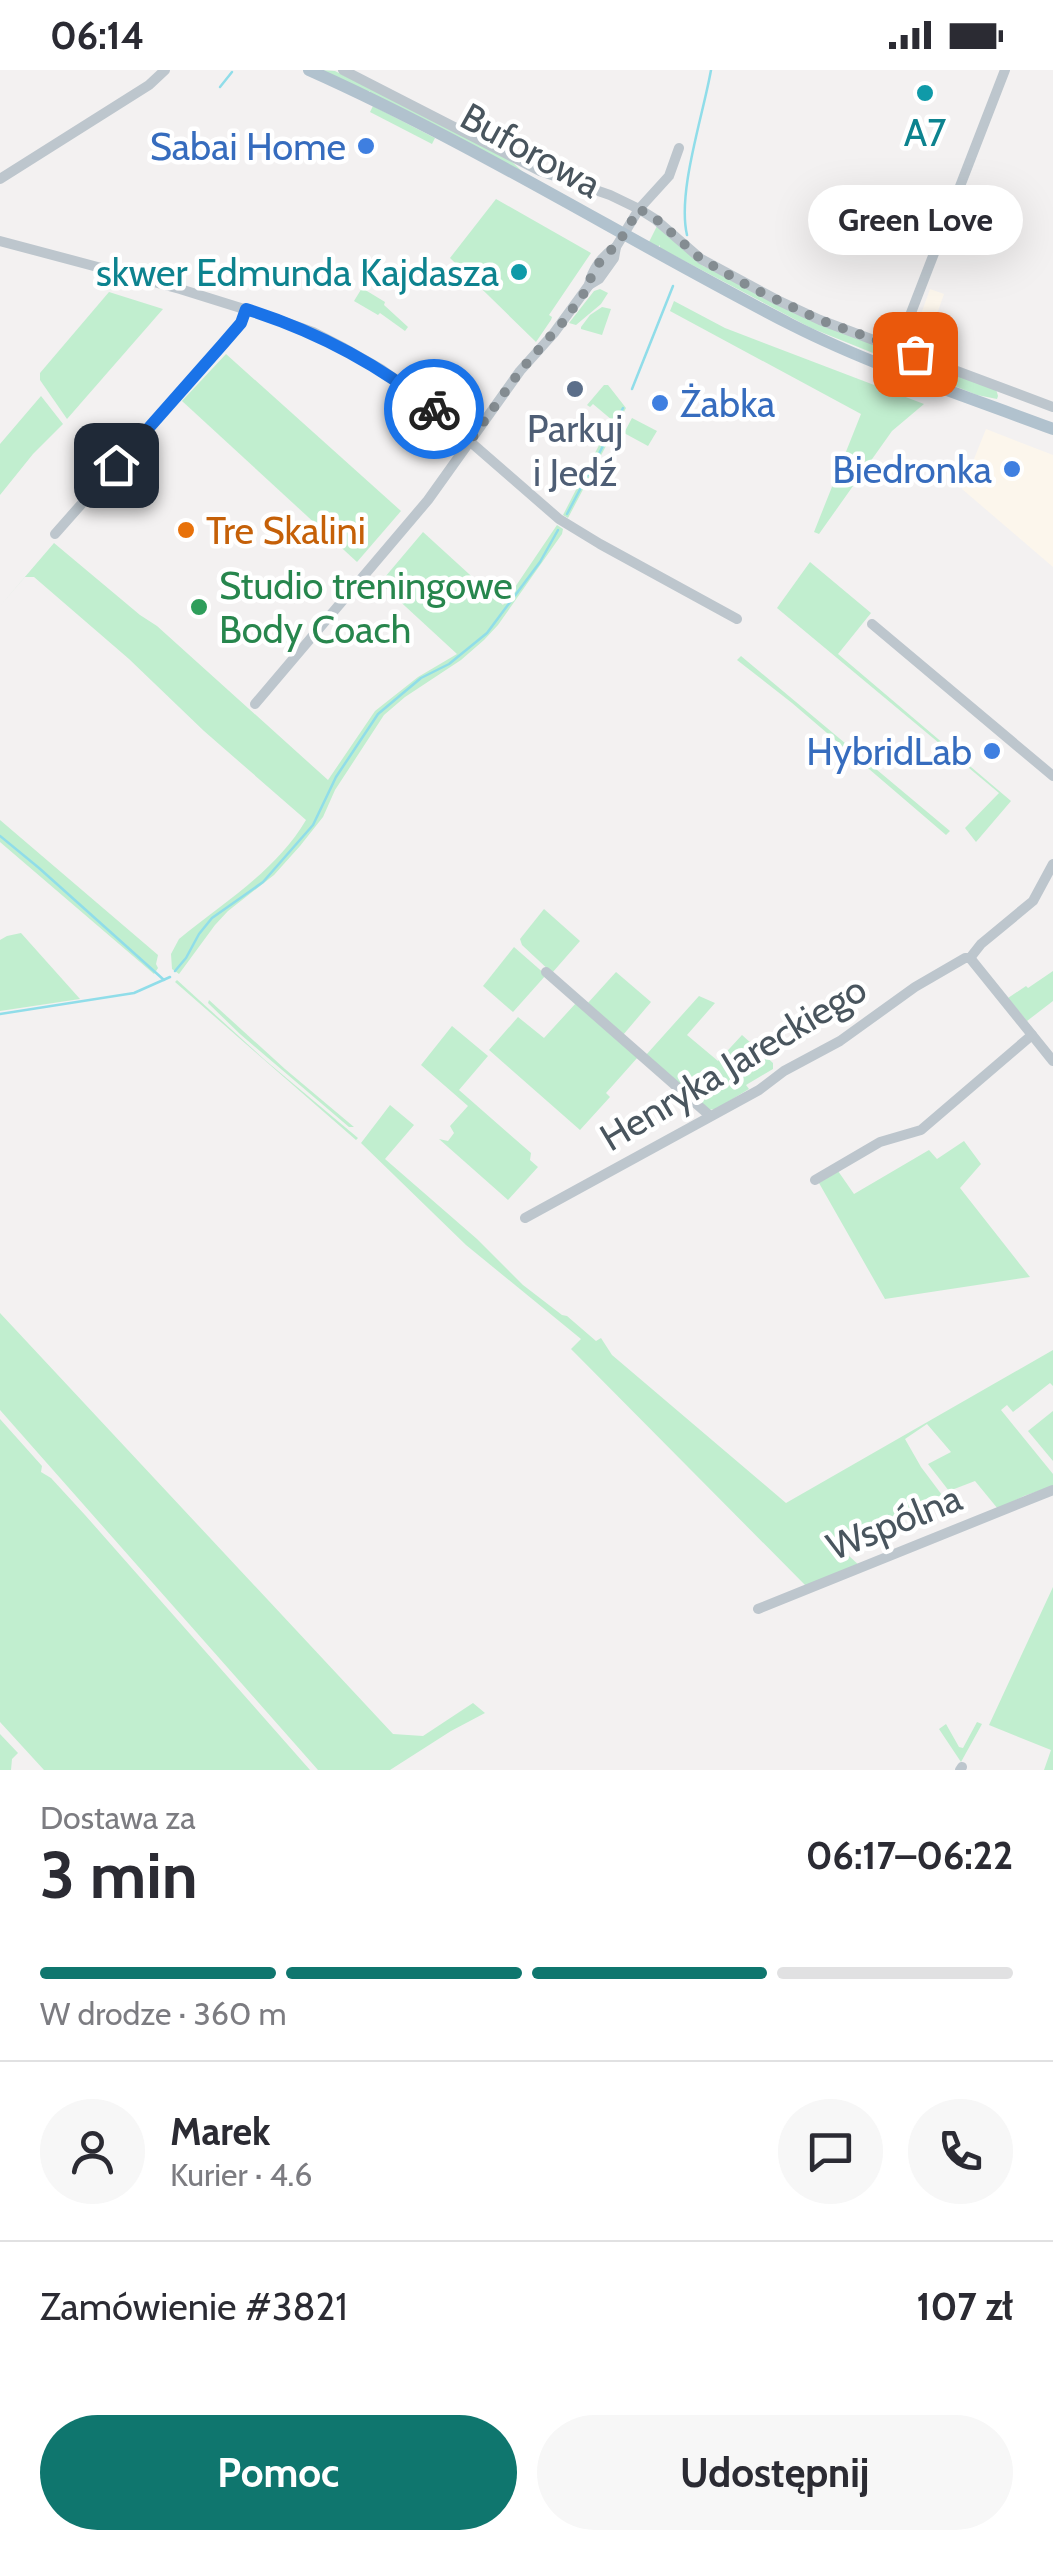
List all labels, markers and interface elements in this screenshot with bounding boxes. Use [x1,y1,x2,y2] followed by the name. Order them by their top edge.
[50,12,144,59] text: 06:14
[914,82,936,104] marker: A7
[453,92,609,208] street label: Buforowa
[904,109,946,156] place label: A7
[150,123,346,170] place label: Sabai Home
[355,135,377,157] marker: Sabai Home
[808,184,1022,254] callout: Green Love
[838,200,993,239] text: Green Love
[96,249,499,296] place label: skwer Edmunda Kajdasza
[508,261,530,283] marker: skwer Edmunda Kajdasza
[873,312,958,397] pin
[888,327,943,382] icon: bag
[384,359,484,459] courier
[564,378,586,400] marker: Parkuj i Jedź
[680,380,775,427] place label: Żabka
[407,382,462,437] icon: bike
[649,392,671,414] marker: Żabka
[527,405,623,496] place label: Parkuj i Jedź
[74,423,159,508] pin
[89,438,144,493] icon: home
[832,446,992,493] place label: Biedronka
[1001,458,1023,480] marker: Biedronka
[206,507,366,554] place label: Tre Skalini
[175,519,197,541] marker: Tre Skalini
[219,562,513,653] place label: Studio treningowe Body Coach
[188,596,210,618] marker: Studio treningowe Body Coach
[806,728,972,775] place label: HybridLab
[981,740,1003,762] marker: HybridLab
[591,965,875,1161] street label: Henryka Jareckiego
[820,1474,968,1570] street label: Wspólna
[40,1798,196,1837] text: Dostawa za
[806,1832,1013,1879] text: 06:17–06:22
[40,1835,198,1914] text: 3 min
[40,1994,287,2033] text: W drodze · 360 m
[40,2099,145,2204] button: person
[778,2099,883,2204] button: chat
[908,2099,1013,2204] button: phone
[170,2108,271,2155] text: Marek
[170,2155,312,2194] text: Kurier · 4.6
[40,2283,348,2330] text: Zamówienie #3821
[917,2283,1013,2330] text: 107 zł
[40,2415,517,2530] button: Pomoc
[537,2415,1013,2530] button: Udostępnij

